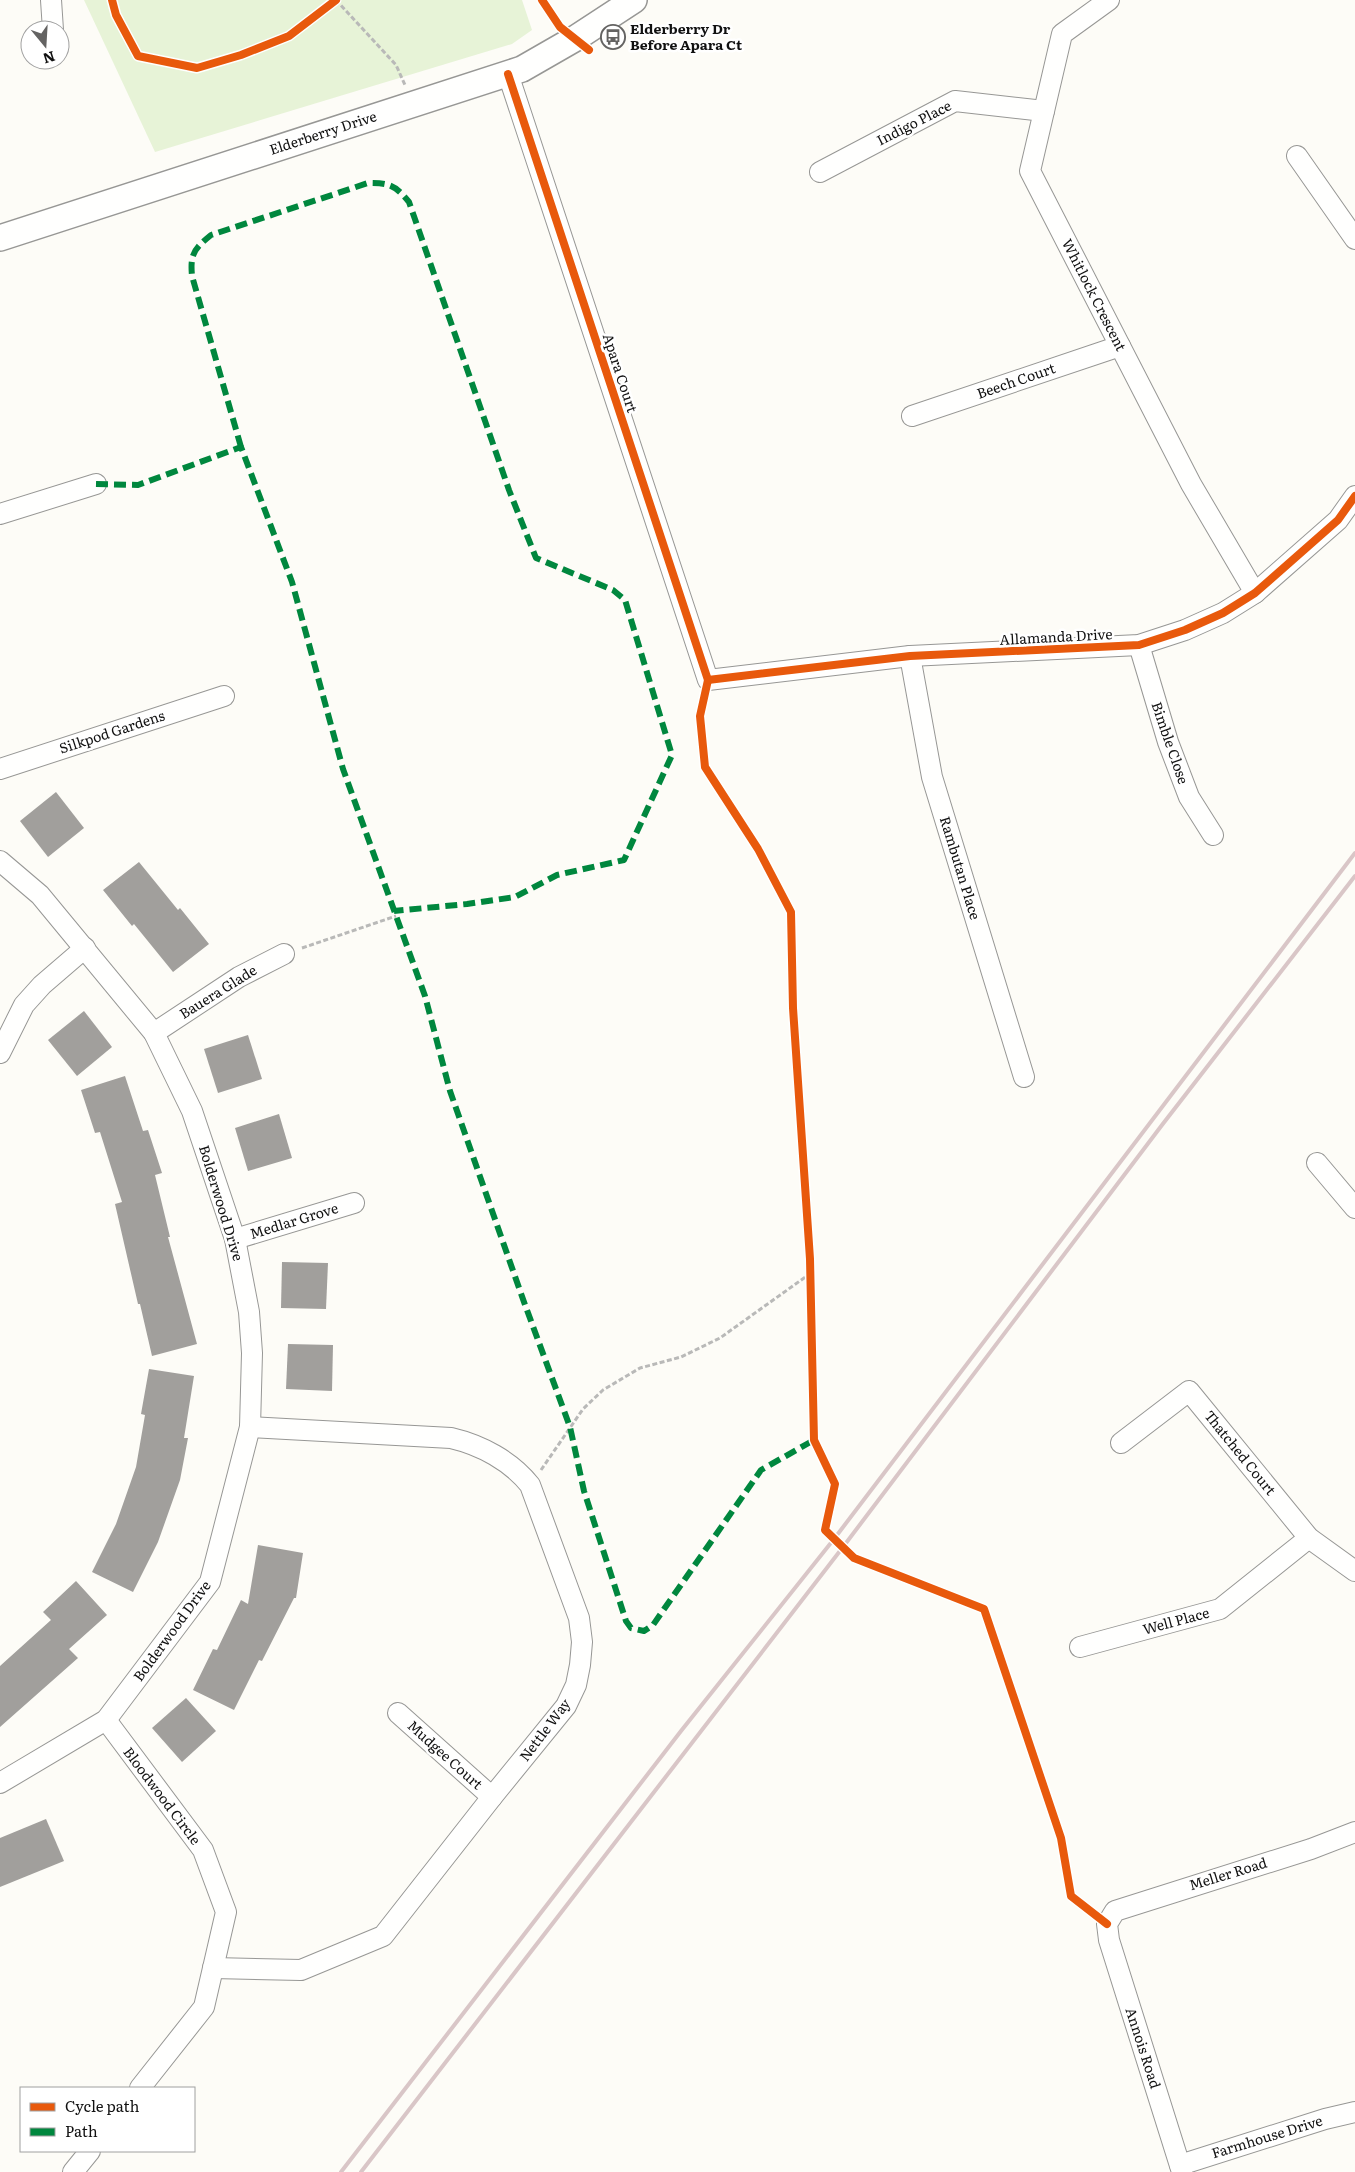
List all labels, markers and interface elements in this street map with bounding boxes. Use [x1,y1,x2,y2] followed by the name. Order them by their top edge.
[630,18,743,54] place label: Elderberry Dr Before Apara Ct
[20,20,70,70] north arrow
[600,24,626,50] bus stop icon: Elderberry Dr Before Apara Ct
[40,47,58,70] text: N
[873,95,954,150] street label: Indigo Place
[266,105,379,159] street label: Elderberry Drive
[1058,235,1132,354] street label: Whitlock Crescent
[599,331,643,415] street label: Apara Court
[974,357,1058,403] street label: Beech Court
[999,623,1113,649] street label: Allamanda Drive
[1148,699,1194,786] street label: Bimble Close
[56,705,167,758] street label: Silkpod Gardens
[936,814,986,922] street label: Rambutan Place
[175,959,260,1023] street label: Bauera Glade
[195,1142,249,1263] street label: Bolderwood Drive
[247,1197,340,1243] street label: Medlar Grove
[1200,1406,1281,1499] street label: Thatched Court
[128,1576,215,1685] street label: Bolderwood Drive
[1140,1602,1211,1638] street label: Well Place
[514,1693,575,1765] street label: Nettle Way
[404,1715,488,1794] street label: Mudgee Court
[119,1742,206,1848] street label: Bloodwood Circle
[1186,1852,1270,1894] street label: Meller Road
[1121,2005,1167,2091] street label: Annois Road
[20,2087,195,2152] legend
[65,2094,140,2117] text: Cycle path
[1209,2110,1325,2162] street label: Farmhouse Drive
[65,2119,98,2142] text: Path

